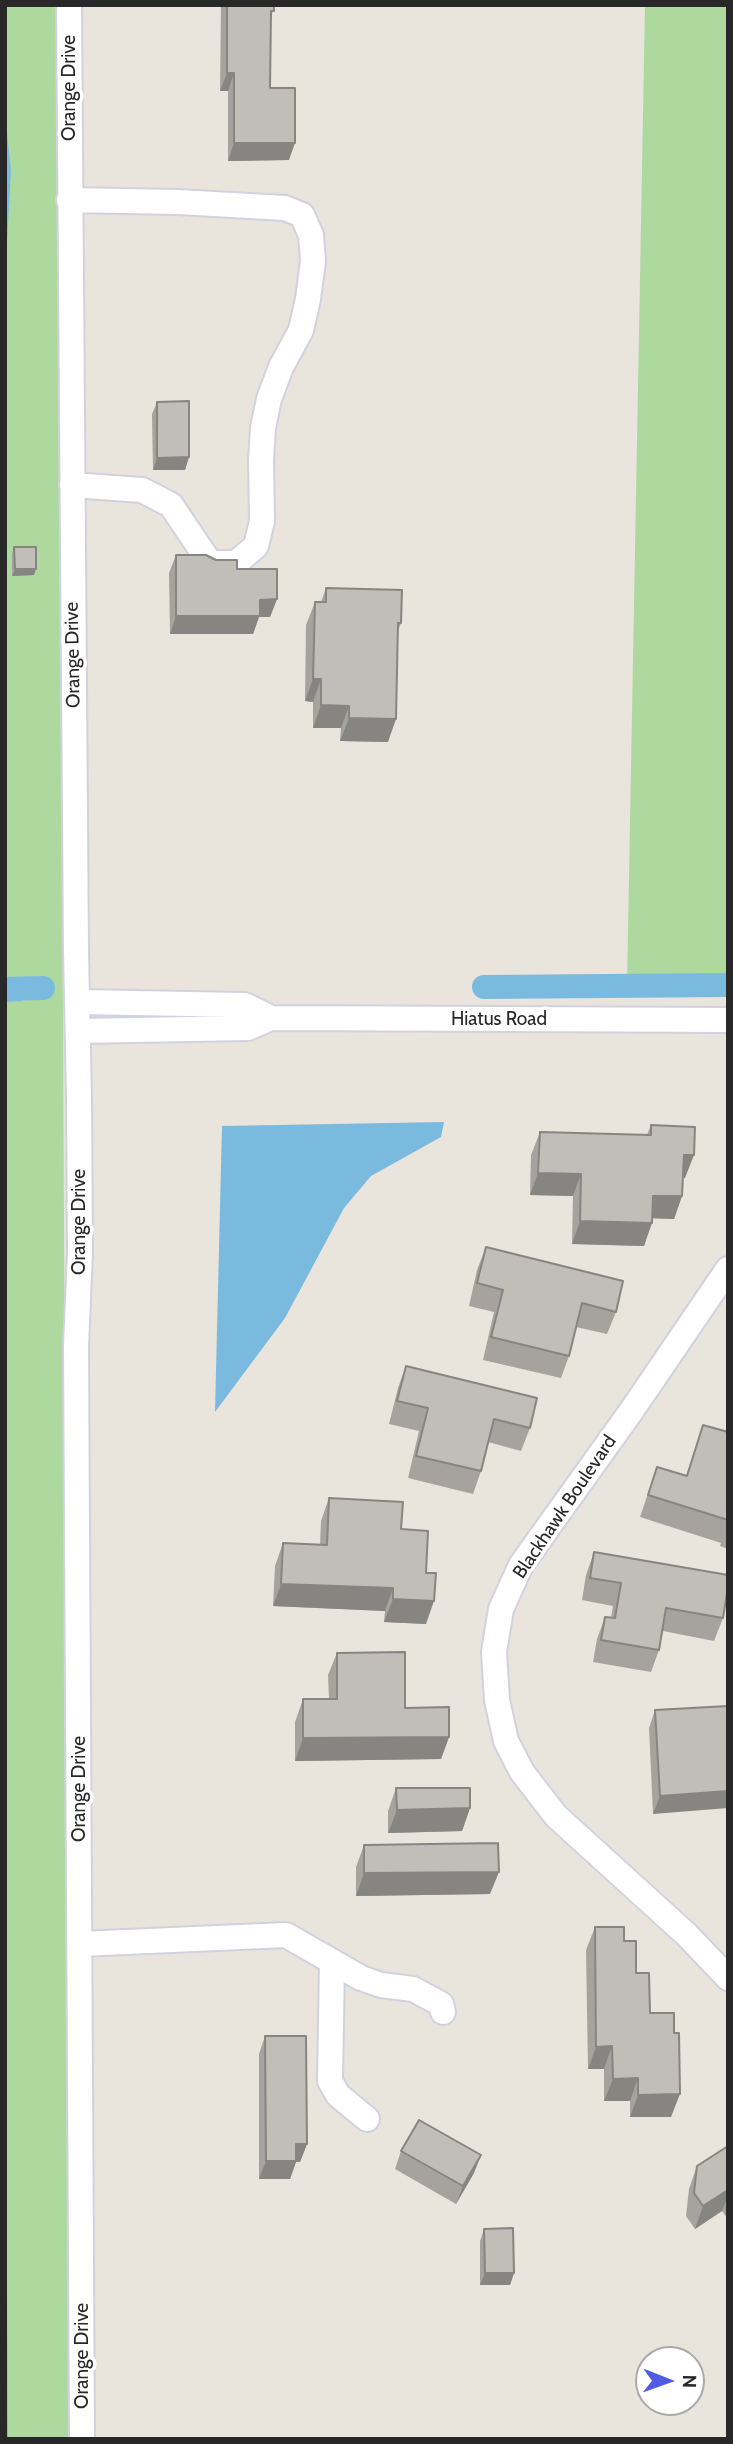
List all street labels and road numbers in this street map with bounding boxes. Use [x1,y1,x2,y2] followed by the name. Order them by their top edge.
[58,35,80,141] street label: Orange Drive
[61,602,85,708] street label: Orange Drive
[451,1008,547,1030] street label: Hiatus Road
[68,1169,90,1275] street label: Orange Drive
[509,1431,621,1583] street label: Blackhawk Boulevard
[68,1736,90,1842] street label: Orange Drive
[71,2303,93,2409] street label: Orange Drive

